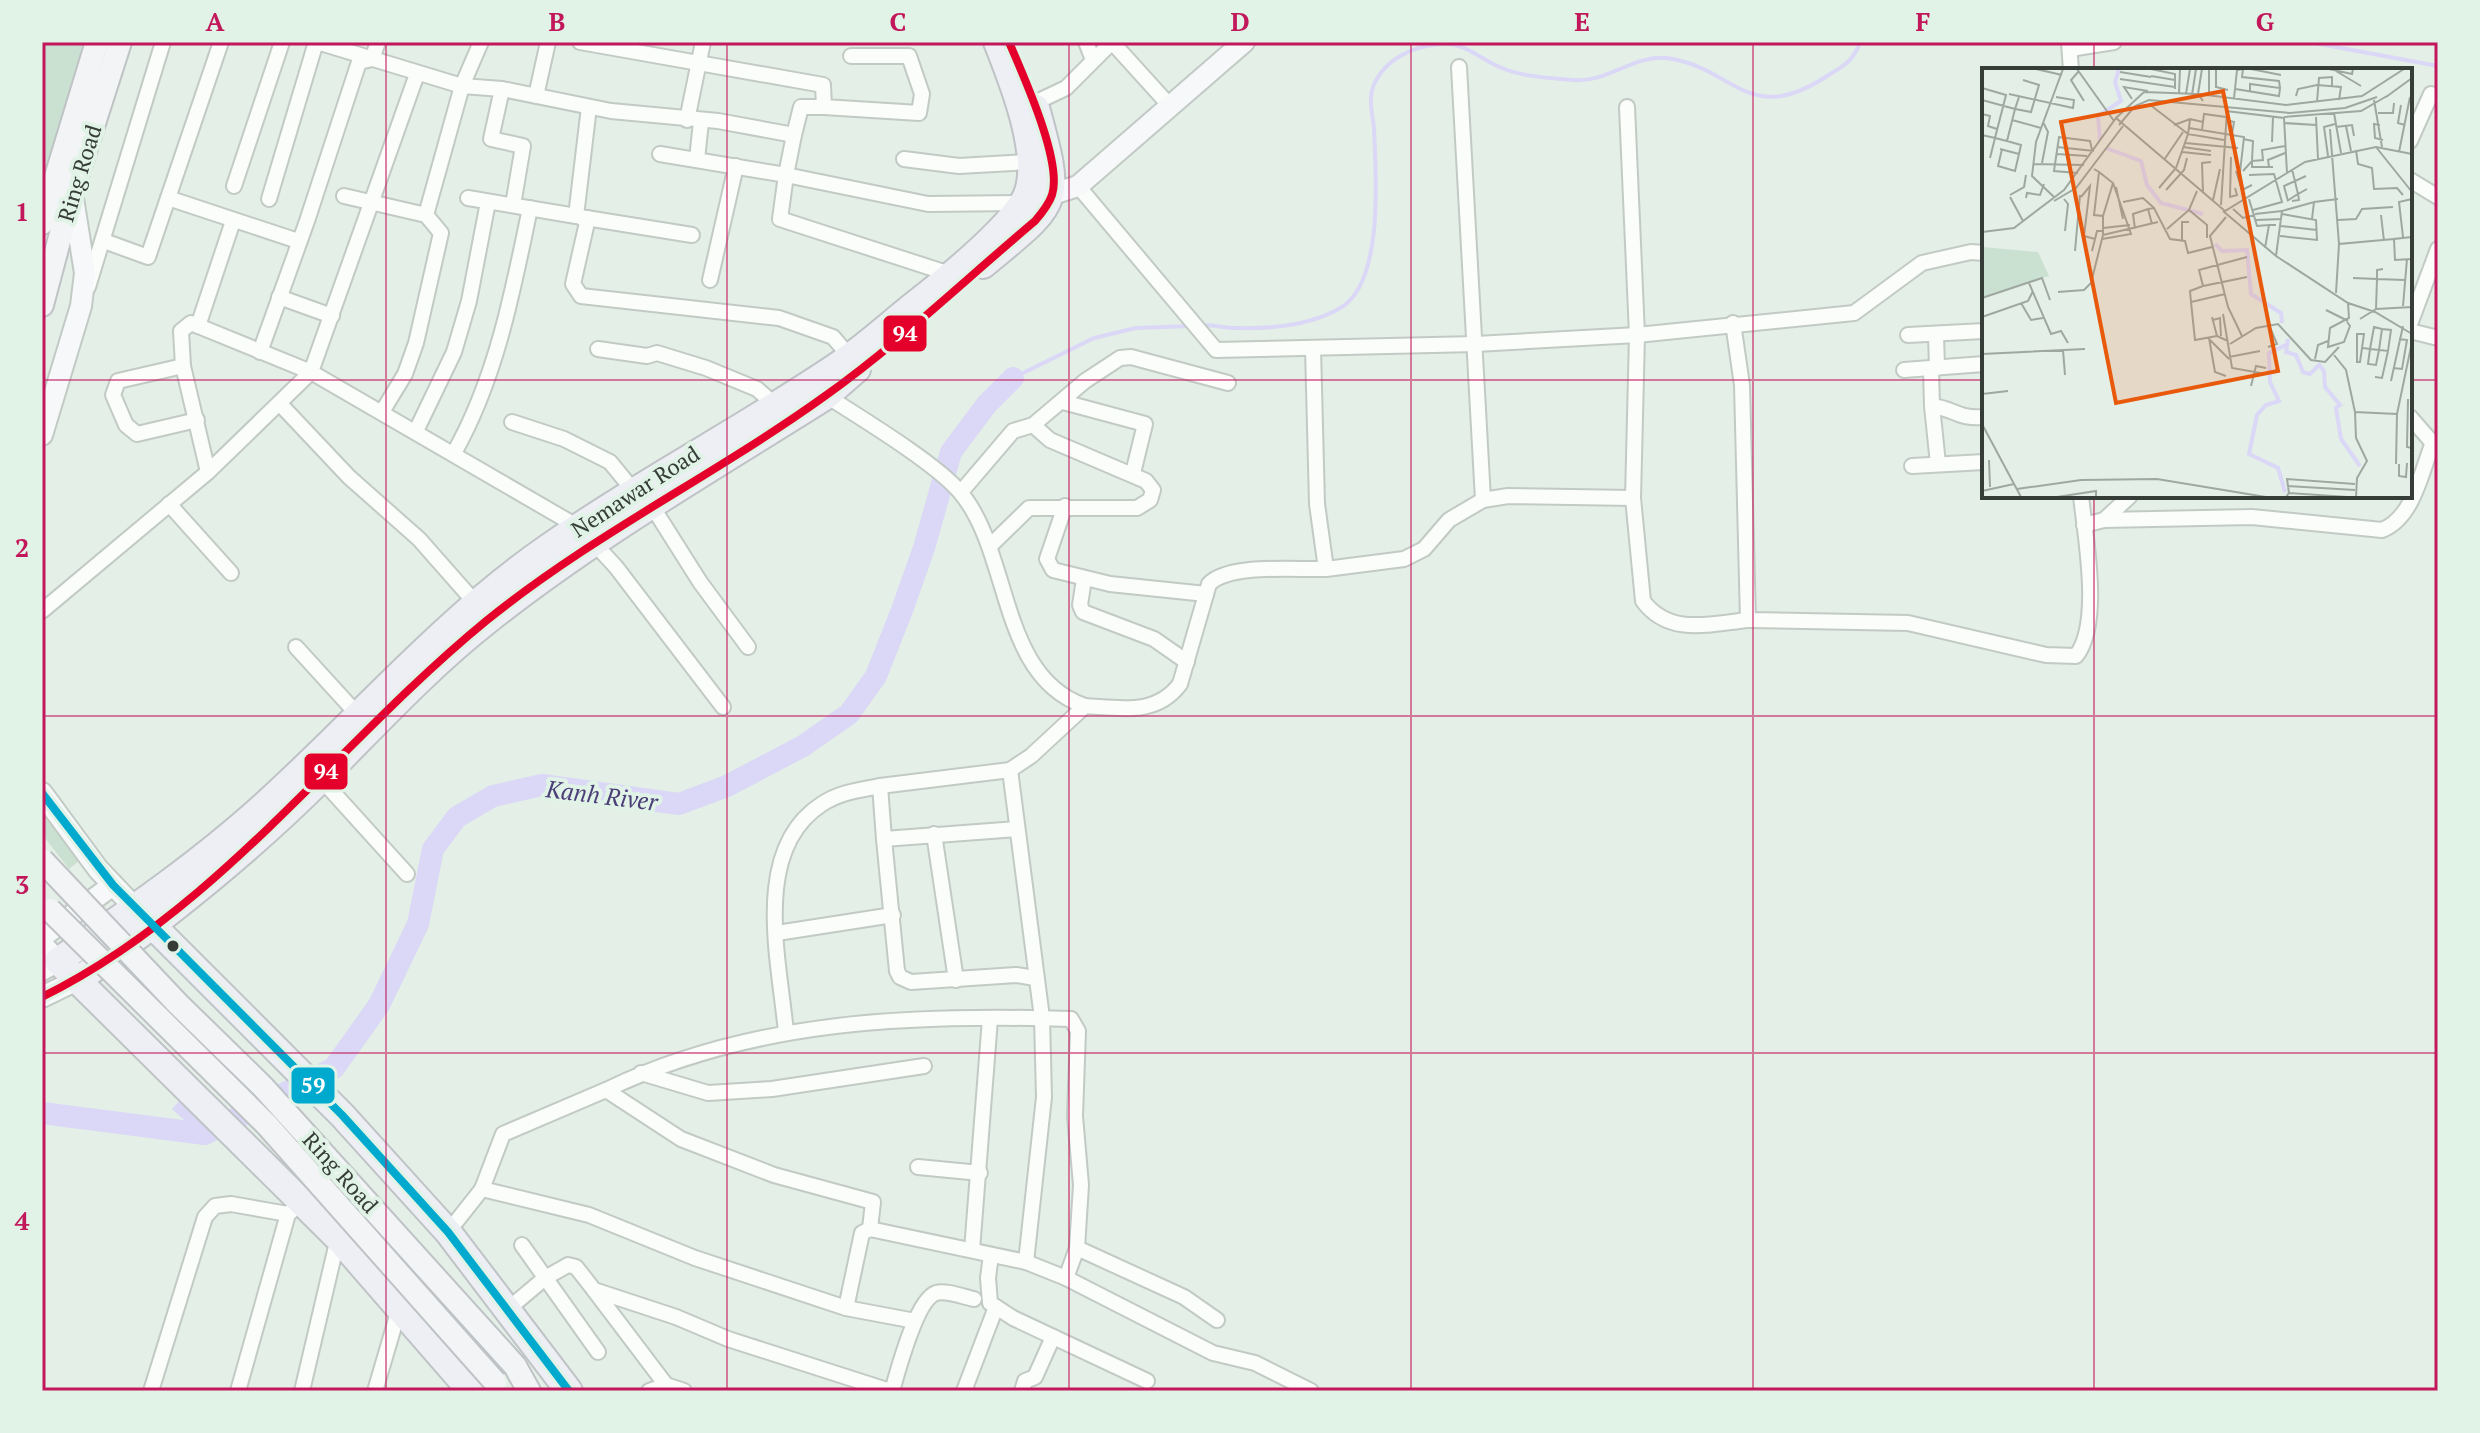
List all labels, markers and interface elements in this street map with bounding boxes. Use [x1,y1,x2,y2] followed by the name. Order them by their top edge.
[206,4,225,38] text: A
[549,4,565,38] text: B
[890,4,906,38] text: C
[1230,4,1250,38] text: D
[1574,4,1590,38] text: E
[1916,4,1931,38] text: F
[2256,4,2275,38] text: G
[1982,68,2412,498] inset map
[51,121,107,225] street label: Ring Road
[15,194,29,228] text: 1
[882,314,928,353] line badge: 94
[893,318,918,347] text: 94
[565,439,705,543] street label: Nemawar Road
[15,530,29,564] text: 2
[303,752,349,791] line badge: 94
[314,756,339,785] text: 94
[543,772,661,818] water label: Kanh River
[15,867,29,901] text: 3
[165,938,181,954] unlabelled marker
[290,1066,336,1105] line badge: 59
[301,1070,325,1099] text: 59
[297,1125,385,1219] street label: Ring Road
[15,1203,30,1237] text: 4

